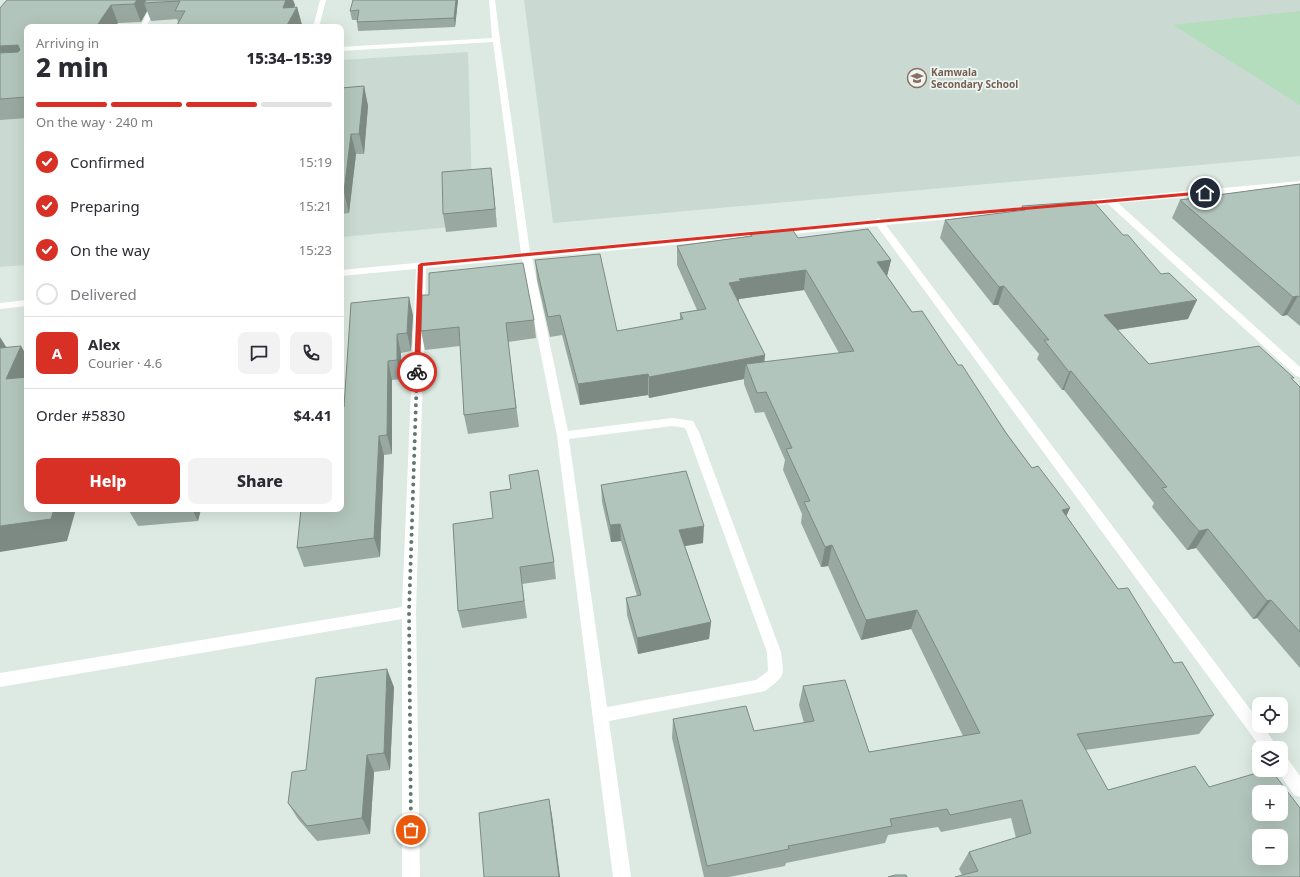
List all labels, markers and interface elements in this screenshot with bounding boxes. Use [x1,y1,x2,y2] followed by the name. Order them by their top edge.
[36,34,99,52] text: Arriving in
[247,48,332,68] text: 15:34–15:39
[36,49,109,85] text: 2 min
[931,65,1018,91] place label: Kamwala Secondary School
[906,67,928,89] school or university icon: Kamwala Secondary School
[36,113,153,131] text: On the way · 240 m
[36,151,58,173] icon: check
[70,152,145,172] text: Confirmed
[299,153,332,171] text: 15:19
[1188,176,1222,210] pin
[1194,182,1216,204] icon: home
[36,195,58,217] icon: check
[70,196,140,216] text: Preparing
[299,197,332,215] text: 15:21
[36,239,58,261] icon: check
[70,240,150,260] text: On the way
[299,241,332,259] text: 15:23
[70,284,137,304] text: Delivered
[238,332,280,374] button: chat
[290,332,332,374] button: phone
[88,334,120,354] text: Alex
[52,343,62,363] text: A
[397,352,437,392] courier
[88,354,162,372] text: Courier · 4.6
[406,361,428,383] icon: bike
[36,405,125,425] text: Order #5830
[293,405,332,425] text: $4.41
[36,458,180,504] button: Help
[188,458,332,504] button: Share
[1252,697,1288,865] map controls
[1252,697,1288,733] button: locate
[1252,741,1288,777] button: layers
[1252,785,1288,821] button: +
[394,813,428,847] pin
[400,819,422,841] icon: bag
[1252,829,1288,865] button: −

